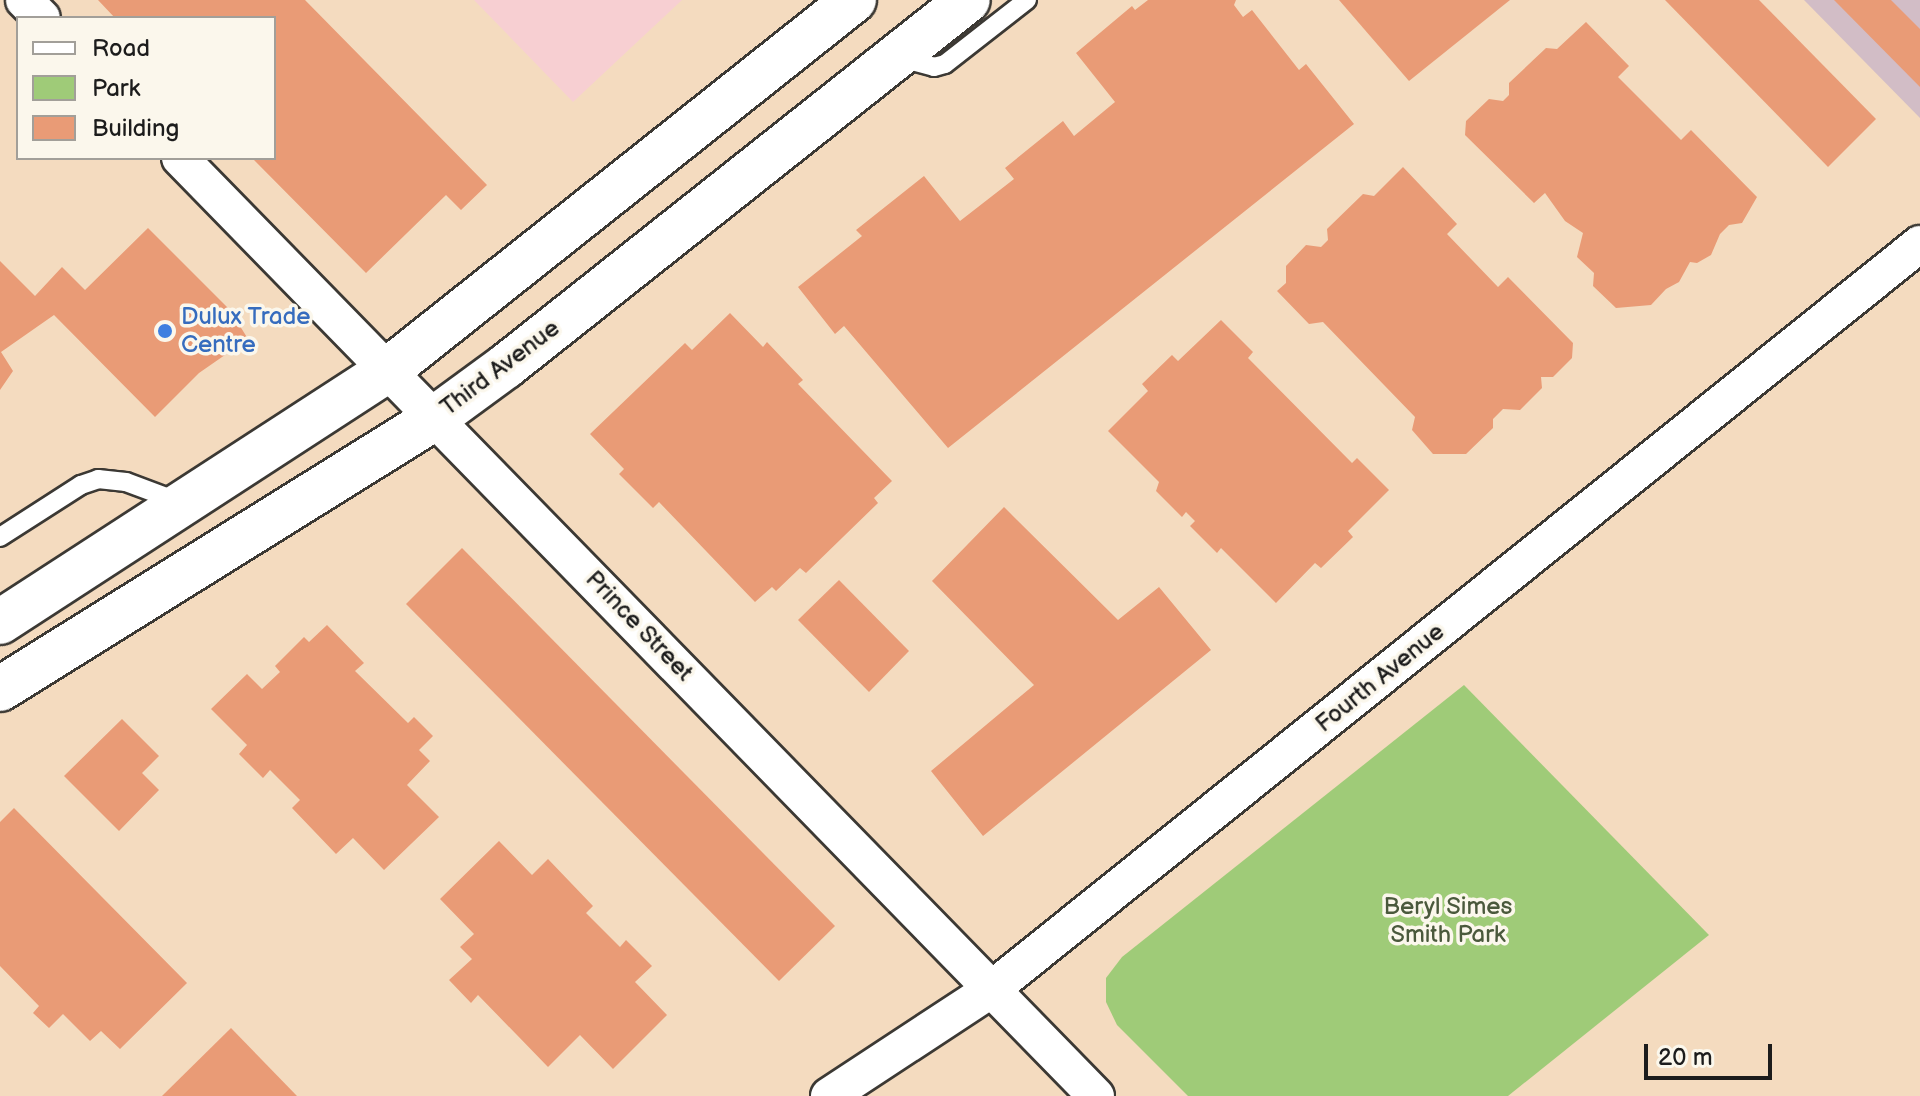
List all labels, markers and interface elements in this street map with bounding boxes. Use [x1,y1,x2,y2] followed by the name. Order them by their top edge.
[16,16,276,160] legend
[92,34,150,63] text: Road
[92,74,140,103] text: Park
[92,114,179,143] text: Building
[181,303,311,359] place label: Dulux Trade Centre
[435,314,565,422] street label: Third Avenue
[156,322,174,340] marker: Dulux Trade Centre
[579,565,699,687] street label: Prince Street
[1310,617,1450,739] street label: Fourth Avenue
[1383,893,1513,949] park label: Beryl Simes Smith Park
[1648,1028,1776,1078] scale bar
[1658,1043,1713,1072] text: 20 m

